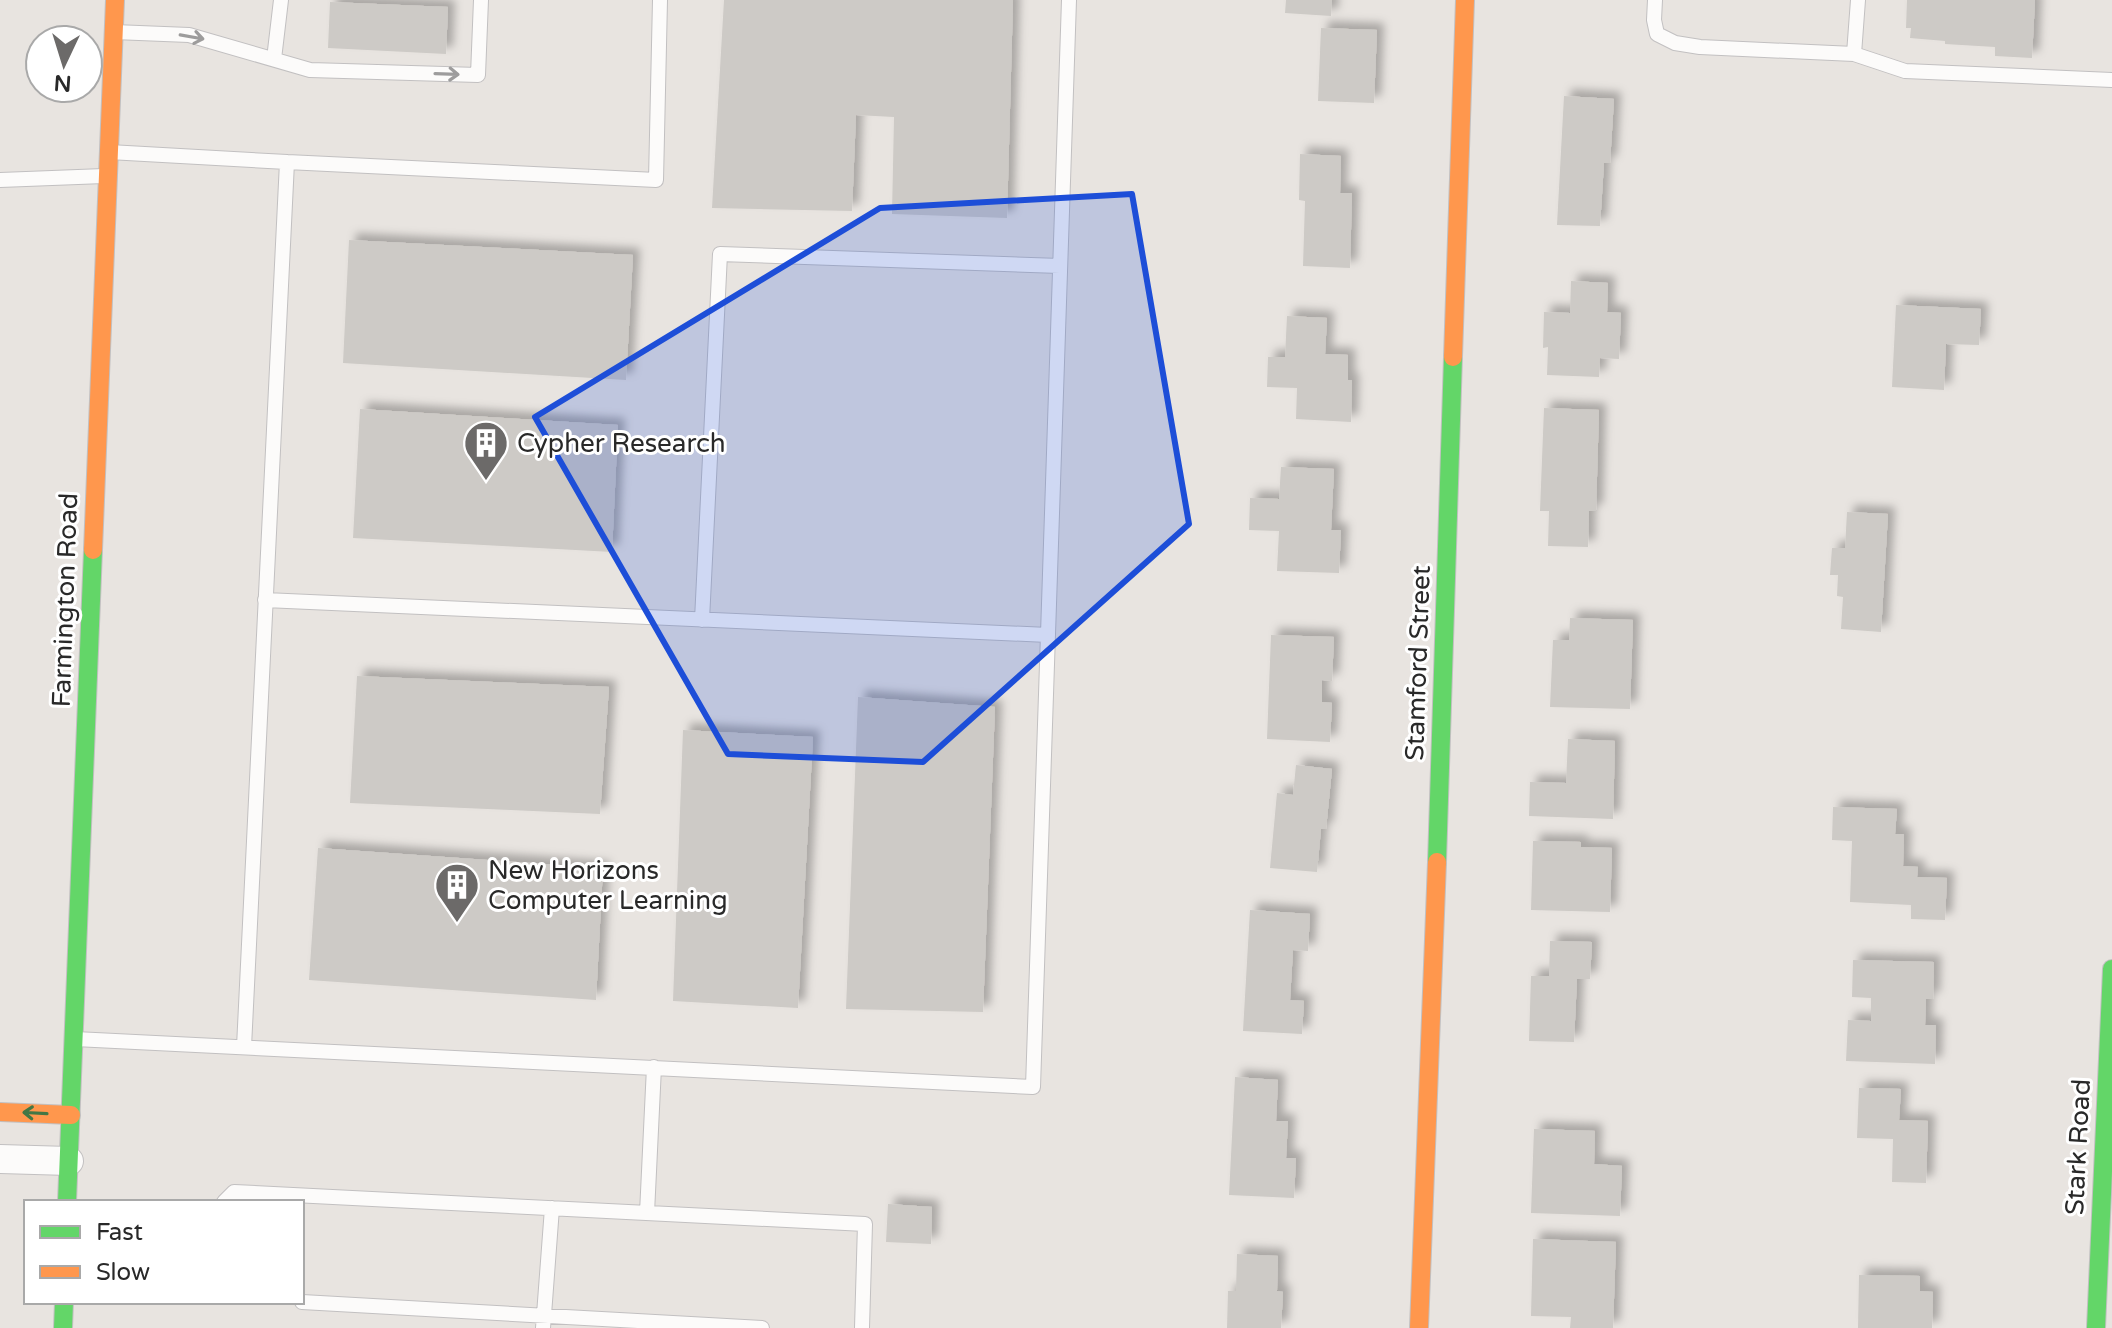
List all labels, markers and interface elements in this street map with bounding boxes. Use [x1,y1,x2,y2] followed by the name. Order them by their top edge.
[24,24,104,104] north arrow
[178,30,204,45] one-way arrow
[433,67,460,82] one-way arrow
[53,69,72,97] text: N
[462,419,510,482] building icon: Cypher Research
[517,428,726,459] place label: Cypher Research
[46,492,84,708] street label: Farmington Road
[1399,565,1437,761] street label: Stamford Street
[488,855,728,916] place label: New Horizons Computer Learning
[433,861,481,924] building icon: New Horizons Computer Learning
[2059,1078,2097,1216] street label: Stark Road
[22,1106,49,1121] one-way arrow
[24,1200,304,1304] legend
[96,1218,143,1247] text: Fast
[96,1258,150,1287] text: Slow

